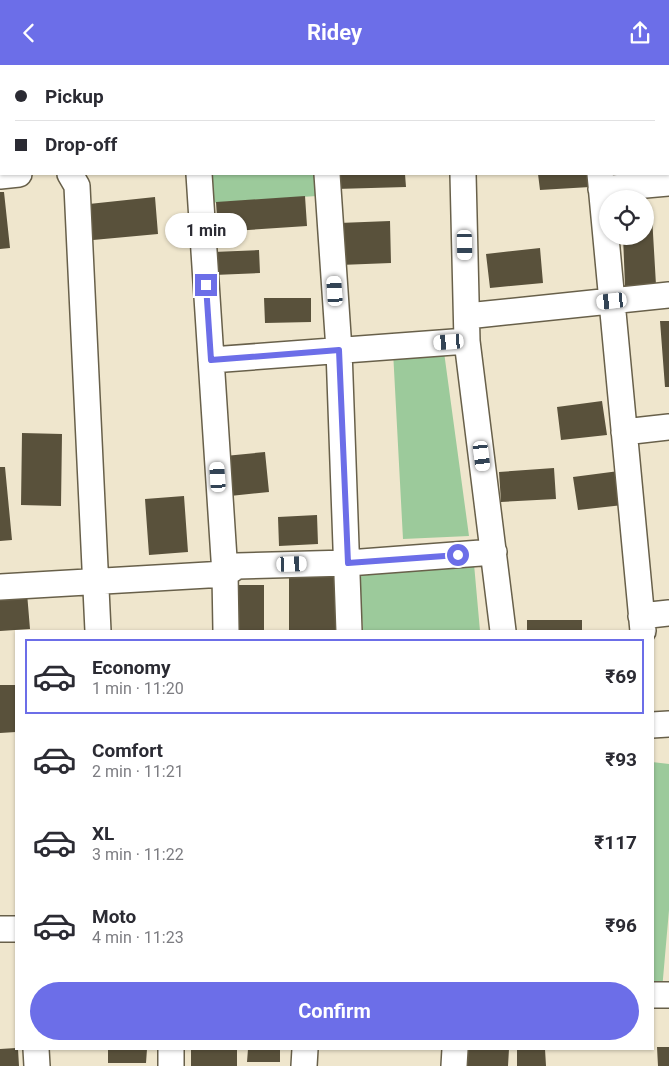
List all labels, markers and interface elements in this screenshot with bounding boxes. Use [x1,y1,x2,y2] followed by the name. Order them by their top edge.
[15,19,43,47] icon: back
[626,19,654,47] icon: share
[307,20,362,45] text: Ridey
[45,85,104,108] text: Pickup
[45,133,117,156] text: Drop-off
[599,190,654,245] map controls
[599,190,654,245] button: locate
[165,213,247,247] callout: 1 min
[186,221,226,240] text: 1 min
[457,230,472,260] car
[195,274,217,296] route end
[326,276,343,306] car
[596,292,627,310] car
[433,333,464,351] car
[472,440,491,472] car
[209,462,226,492] car
[447,544,469,566] route start
[276,556,307,572] car
[32,654,77,699] icon: car
[92,656,171,679] text: Economy
[605,665,637,688] text: ₹69
[92,679,184,698] text: 1 min · 11:20
[32,737,77,782] icon: car
[92,739,163,762] text: Comfort
[605,748,637,771] text: ₹93
[92,762,184,781] text: 2 min · 11:21
[32,820,77,865] icon: car
[92,822,114,845] text: XL
[594,831,637,854] text: ₹117
[92,845,184,864] text: 3 min · 11:22
[32,903,77,948] icon: car
[92,905,136,928] text: Moto
[605,914,637,937] text: ₹96
[92,928,184,947] text: 4 min · 11:23
[30,982,639,1040] button: Confirm

